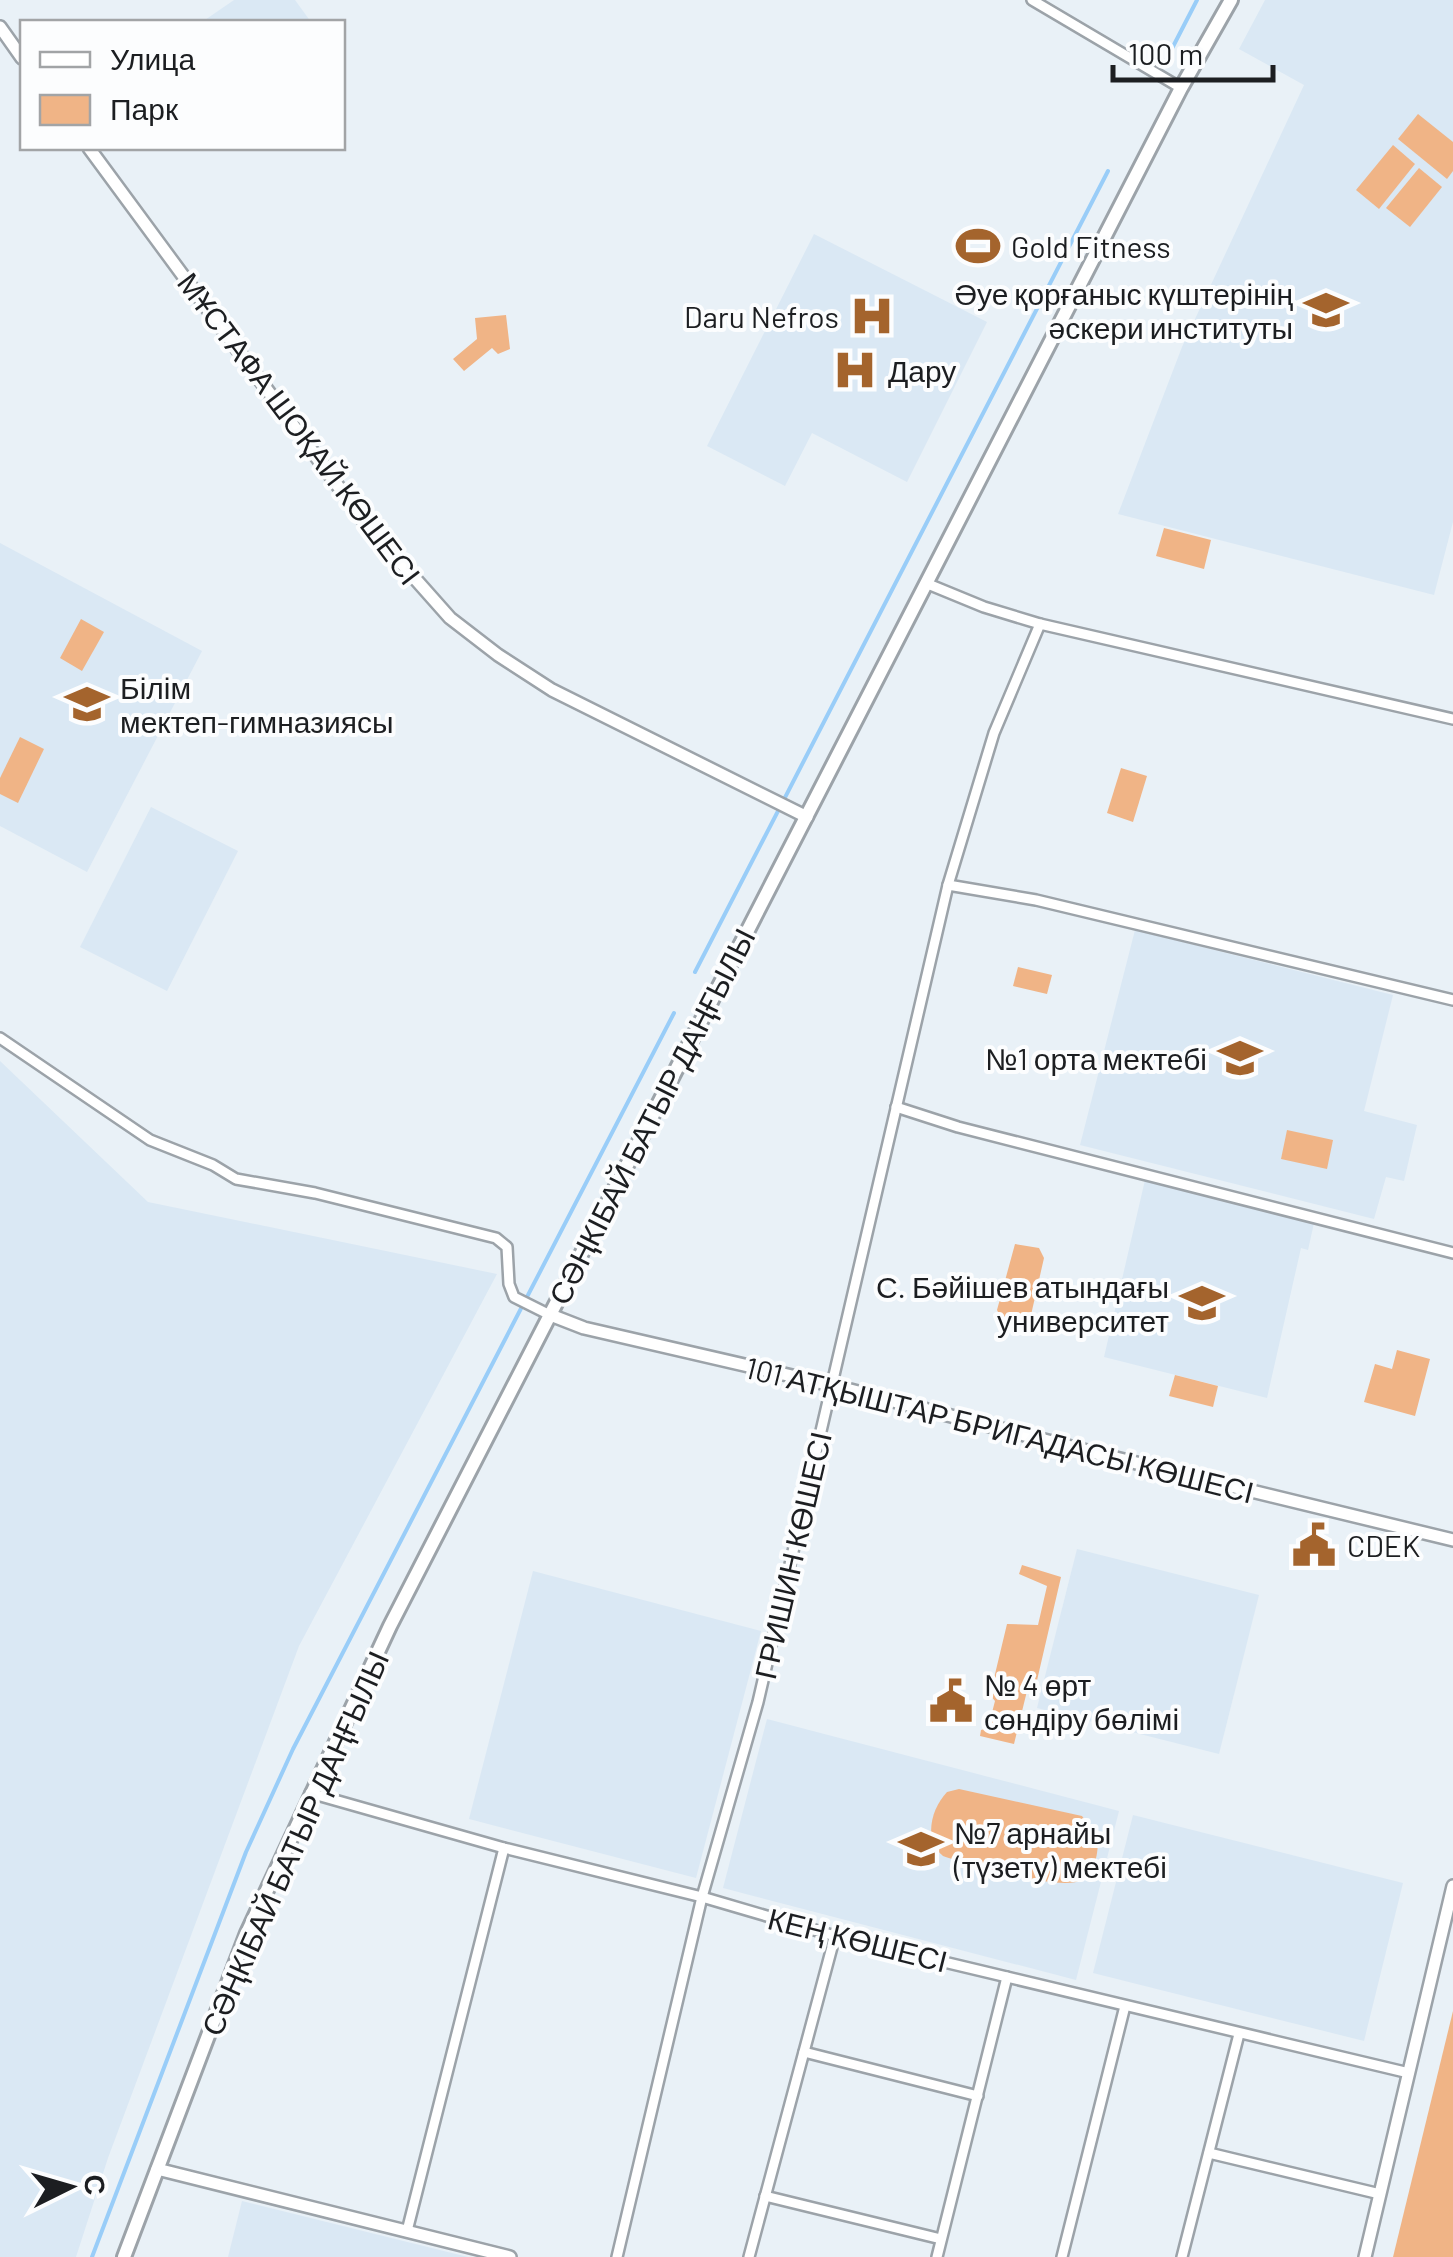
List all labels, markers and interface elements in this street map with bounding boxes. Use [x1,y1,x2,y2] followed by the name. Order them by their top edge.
[20,20,345,150] legend
[1113,20,1273,82] scale bar
[1128,35,1203,71] text: 100 m
[110,40,195,76] text: Улица
[110,90,179,126] text: Парк
[954,222,1002,270] sports icon: Gold Fitness
[1011,228,1171,264] place label: Gold Fitness
[171,265,429,591] street label: МҰСТАФА ШОҚАЙ КӨШЕСІ
[954,275,1293,345] place label: Әуе қорғаныс күштерінің әскери институты
[1302,286,1350,334] school or university icon: Әуе қорғаныс күштерінің әскери институты
[848,292,896,340] hospital icon: Daru Nefros
[684,298,839,334] place label: Daru Nefros
[831,346,879,394] hospital icon: Дару
[888,352,956,388] place label: Дару
[120,669,394,739] place label: Білім мектеп-гимназиясы
[63,680,111,728] school or university icon: Білім мектеп-гимназиясы
[540,922,762,1310] street label: СӘҢКІБАЙ БАТЫР ДАҢҒЫЛЫ
[1216,1034,1264,1082] school or university icon: №1 орта мектебі
[985,1040,1207,1076] place label: №1 орта мектебі
[876,1268,1169,1338] place label: С. Бәйішев атындағы университет
[1178,1279,1226,1327] school or university icon: С. Бәйішев атындағы университет
[742,1348,1258,1510] street label: 101 АТҚЫШТАР БРИГАДАСЫ КӨШЕСІ
[746,1428,838,1682] street label: ГРИШИН КӨШЕСІ
[1290,1521,1338,1569] public building icon: CDEK
[1347,1527,1420,1563] place label: CDEK
[193,1645,395,2041] street label: СӘҢКІБАЙ БАТЫР ДАҢҒЫЛЫ
[984,1666,1179,1736] place label: № 4 өрт сөндіру бөлімі
[927,1677,975,1725] public building icon: № 4 өрт сөндіру бөлімі
[953,1814,1167,1884] place label: №7 арнайы (түзету) мектебі
[897,1825,945,1873] school or university icon: №7 арнайы (түзету) мектебі
[765,1899,951,1979] street label: КЕҢ КӨШЕСІ
[20,2137,120,2237] north arrow
[78,2173,114,2196] text: С

